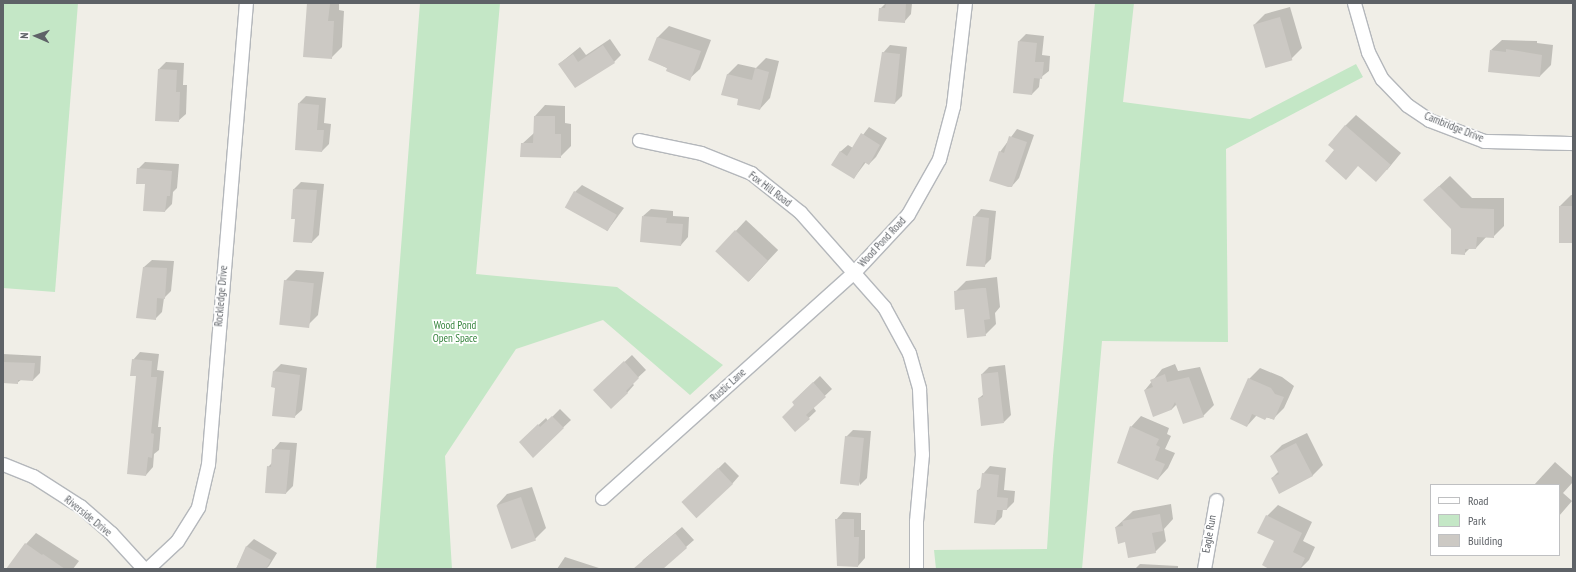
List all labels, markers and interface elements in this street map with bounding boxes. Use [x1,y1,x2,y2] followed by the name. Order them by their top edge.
[16,16,56,56] north arrow
[17,32,31,39] text: N
[1422,109,1486,145] street label: Cambridge Drive
[746,169,794,209] street label: Fox Hill Road
[855,214,909,270] street label: Wood Pond Road
[212,265,230,327] street label: Rockledge Drive
[433,319,477,345] park label: Wood Pond Open Space
[707,366,749,404] street label: Rustic Lane
[1430,484,1560,556] legend
[62,493,114,539] street label: Riverside Drive
[1468,493,1488,508] text: Road
[1468,513,1486,528] text: Park
[1199,514,1219,554] street label: Eagle Run
[1468,533,1503,548] text: Building

